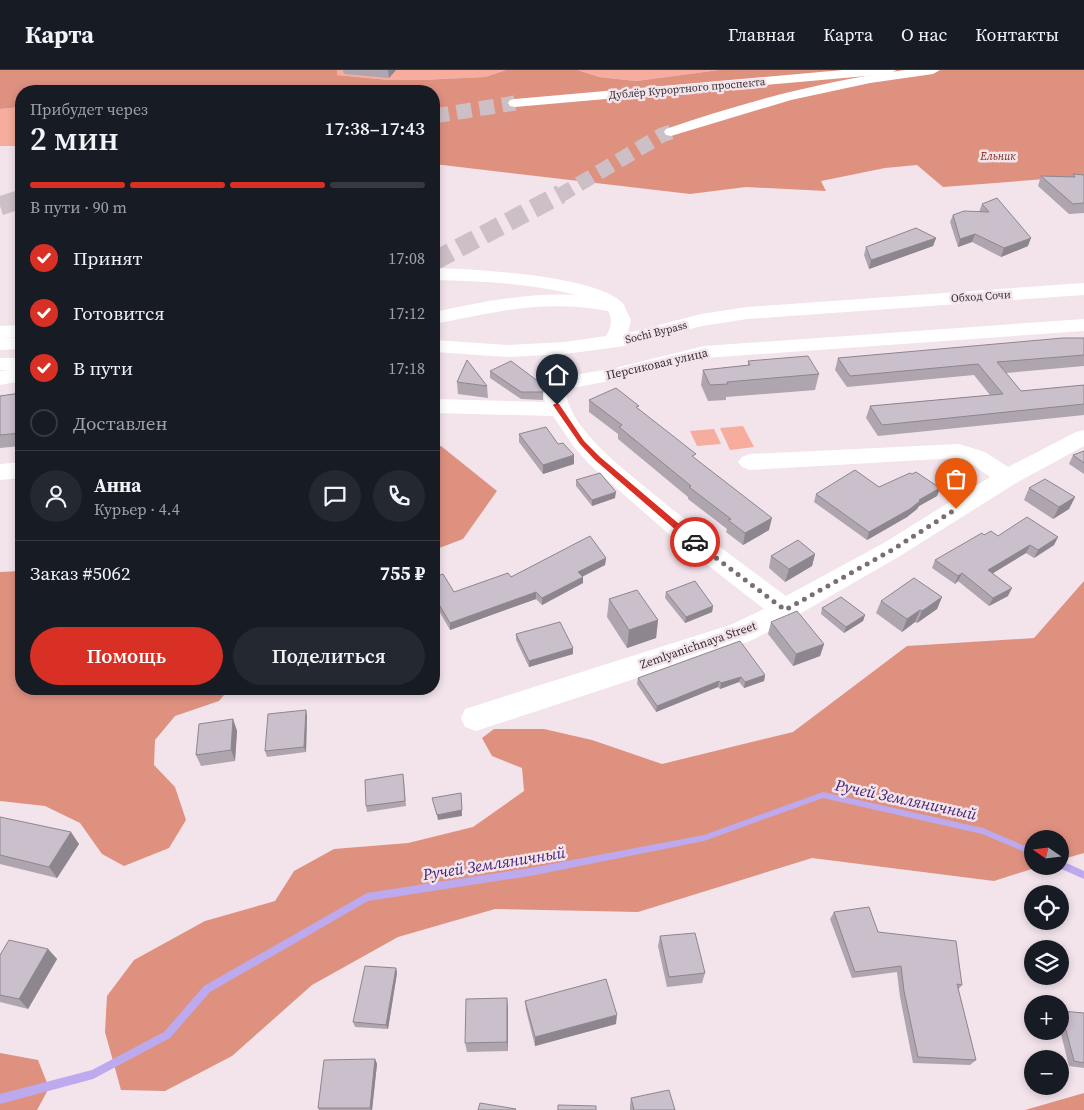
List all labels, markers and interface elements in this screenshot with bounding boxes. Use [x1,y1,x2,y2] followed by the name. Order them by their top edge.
[25,18,94,51] text: Карта
[728,22,795,47] text: Главная
[823,22,873,47] text: Карта
[901,22,947,47] text: О нас
[975,22,1059,47] text: Контакты
[608,74,766,103] street label: Дублёр Курортного проспекта
[30,98,148,120] text: Прибудет через
[325,115,425,141] text: 17:38–17:43
[30,117,119,161] text: 2 мин
[979,149,1016,164] park label: Ельник
[30,196,127,218] text: В пути · 90 m
[30,244,58,272] icon: check
[73,245,142,271] text: Принят
[388,247,425,269] text: 17:08
[951,287,1011,306] street label: Обход Сочи
[30,299,58,327] icon: check
[73,300,165,326] text: Готовится
[388,302,425,324] text: 17:12
[624,317,689,347] street label: Sochi Bypass
[605,344,710,383] street label: Персиковая улица
[30,354,58,382] icon: check
[536,354,578,405] pin
[73,355,133,381] text: В пути
[388,357,425,379] text: 17:18
[543,361,571,389] icon: home
[73,410,168,436] text: Доставлен
[935,458,977,509] pin
[942,465,970,493] icon: bag
[30,470,82,522] button: person
[309,470,361,522] button: chat
[373,470,425,522] button: phone
[94,472,141,498] text: Анна
[94,498,180,520] text: Курьер · 4.4
[670,517,720,567] courier
[681,528,709,556] icon: car
[30,560,131,586] text: Заказ #5062
[380,560,425,586] text: 755 ₽
[638,618,758,672] street label: Zemlyanichnaya Street
[30,627,223,685] button: Помощь
[233,627,425,685] button: Поделиться
[832,773,980,825] water label: Ручей Земляничный
[1024,830,1069,875] north arrow
[1024,830,1069,1095] map controls
[420,841,568,885] water label: Ручей Земляничный
[1024,885,1069,930] button: locate
[1024,940,1069,985] button: layers
[1024,995,1069,1040] button: +
[1024,1050,1069,1095] button: −

